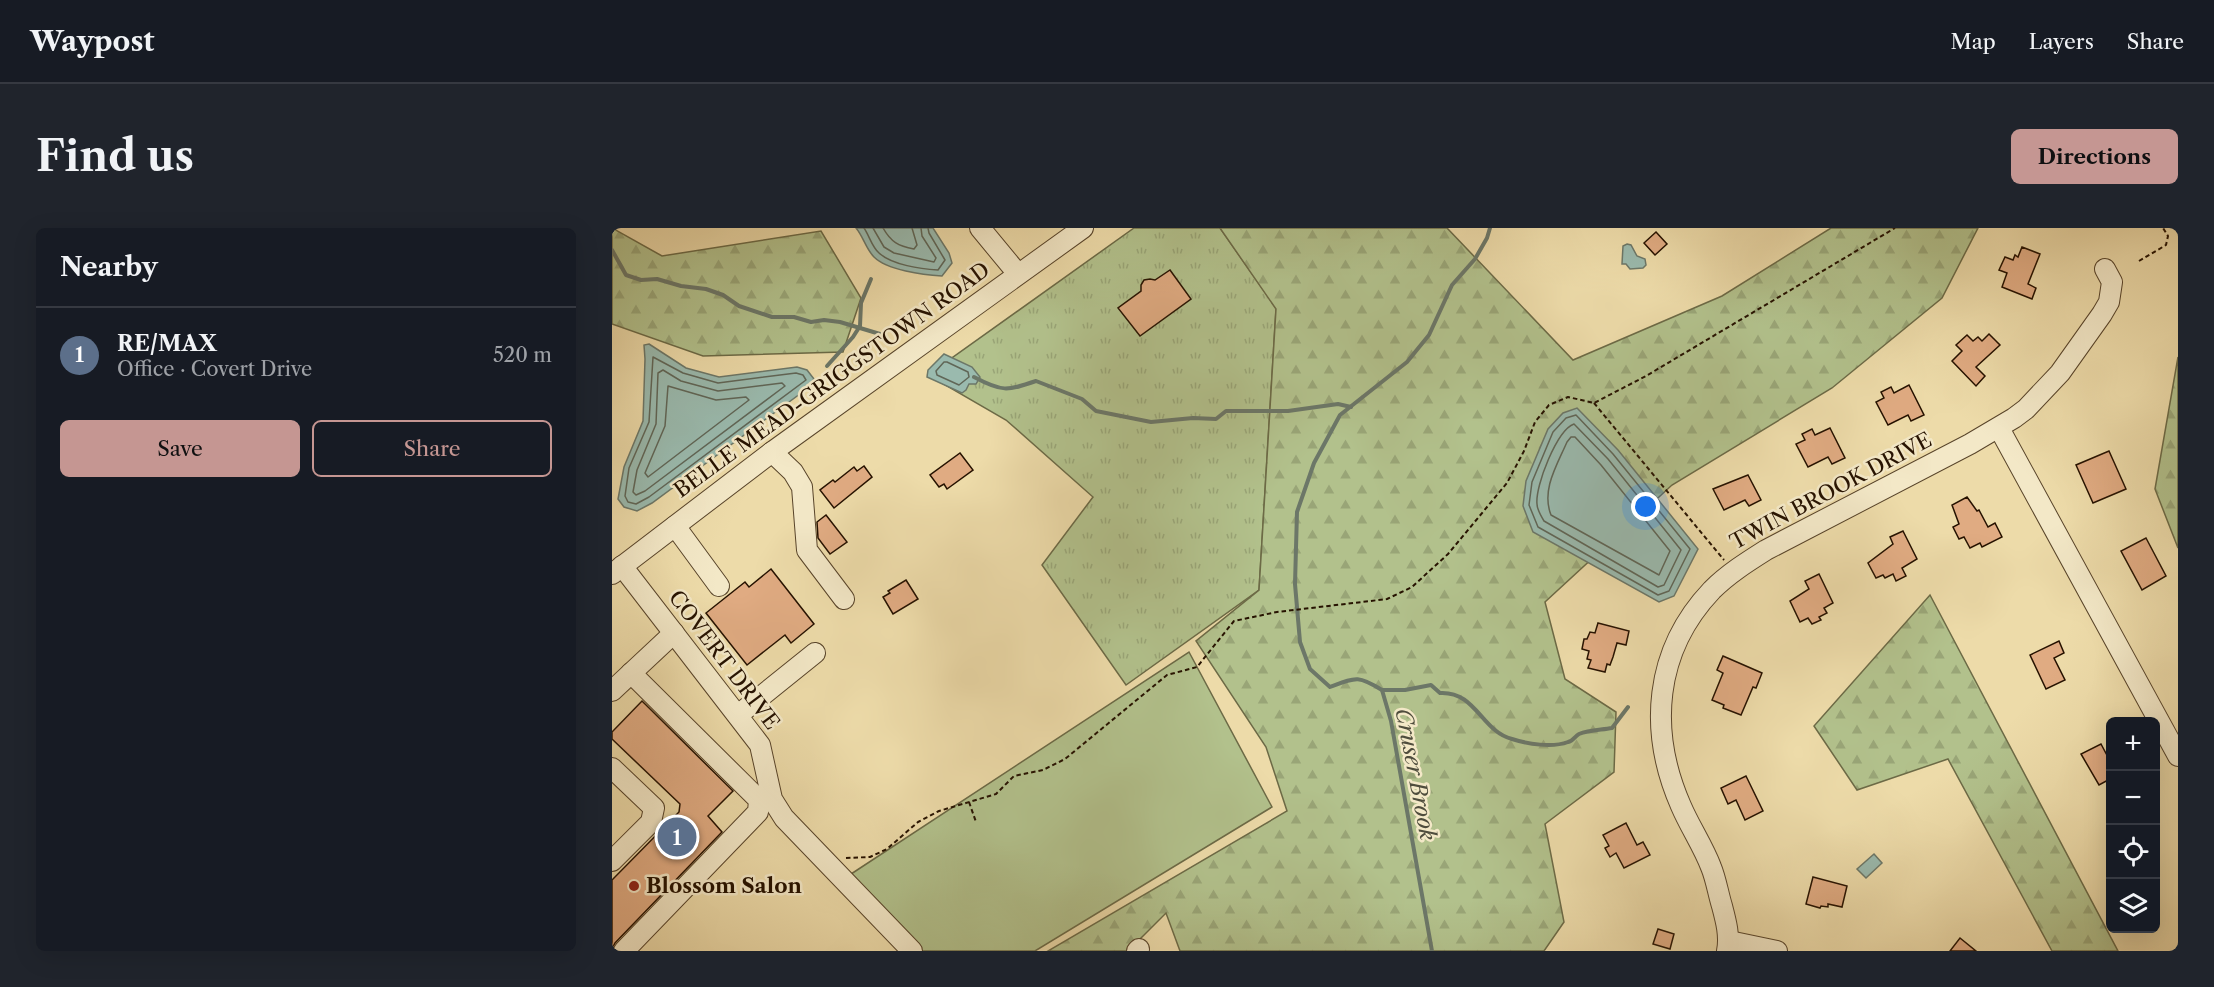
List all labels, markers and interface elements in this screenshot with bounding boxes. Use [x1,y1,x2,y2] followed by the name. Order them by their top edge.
[30,24,154,58] text: Waypost
[1951,29,1996,54] text: Map
[2029,29,2094,54] text: Layers
[2127,29,2184,54] text: Share
[2011,129,2178,184] button: Directions
[36,130,194,182] text: Find us
[60,251,158,283] text: Nearby
[669,257,994,503] street label: BELLE MEAD-GRIGGSTOWN ROAD
[117,330,217,357] text: RE/MAX
[75,343,84,367] text: 1
[493,343,552,367] text: 520 m
[117,357,312,381] text: Office · Covert Drive
[60,420,300,477] button: Save
[312,420,552,477] button: Share
[1726,427,1936,554] street label: TWIN BROOK DRIVE
[1631,492,1660,521] your location
[664,585,785,734] street label: COVERT DRIVE
[1389,706,1442,843] water label: Cruser Brook
[2106,717,2160,933] map controls
[2106,717,2160,771] button: +
[2106,771,2160,825] button: −
[658,814,696,860] pin: 1
[2106,825,2160,879] button: locate
[646,873,802,898] place label: Blossom Salon
[627,879,641,893] marker: Blossom Salon
[2106,879,2160,933] button: layers

